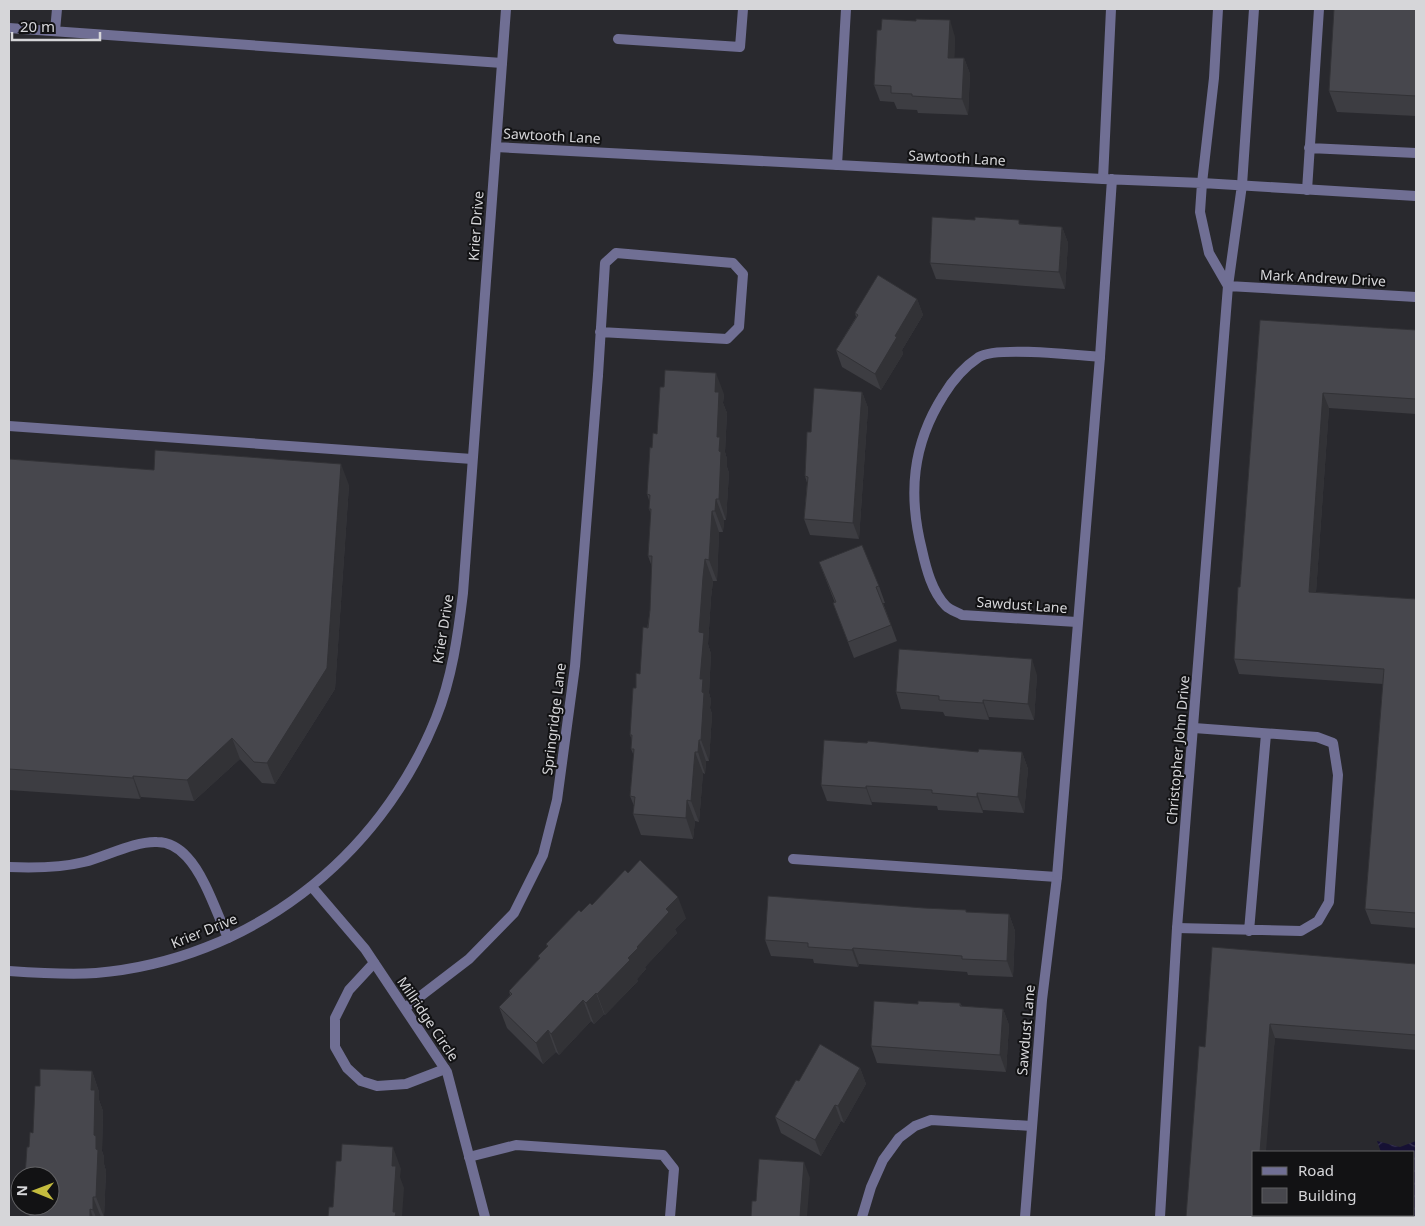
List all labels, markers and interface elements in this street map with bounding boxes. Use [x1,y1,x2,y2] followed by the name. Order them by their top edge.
[12,10,100,42] scale bar
[20,16,55,36] text: 20 m
[503,123,601,148] street label: Sawtooth Lane
[908,145,1006,170] street label: Sawtooth Lane
[464,190,487,262] street label: Krier Drive
[1260,265,1387,290] street label: Mark Andrew Drive
[976,592,1068,617] street label: Sawdust Lane
[428,593,457,665] street label: Krier Drive
[537,662,570,776] street label: Springridge Lane
[1162,675,1193,825] street label: Christopher John Drive
[168,909,240,952] street label: Krier Drive
[393,973,464,1065] street label: Millridge Circle
[1012,984,1039,1076] street label: Sawdust Lane
[1252,1151,1415,1216] legend
[1298,1160,1334,1180] text: Road
[10,1166,60,1216] north arrow
[12,1185,31,1197] text: N
[1298,1185,1356,1205] text: Building

